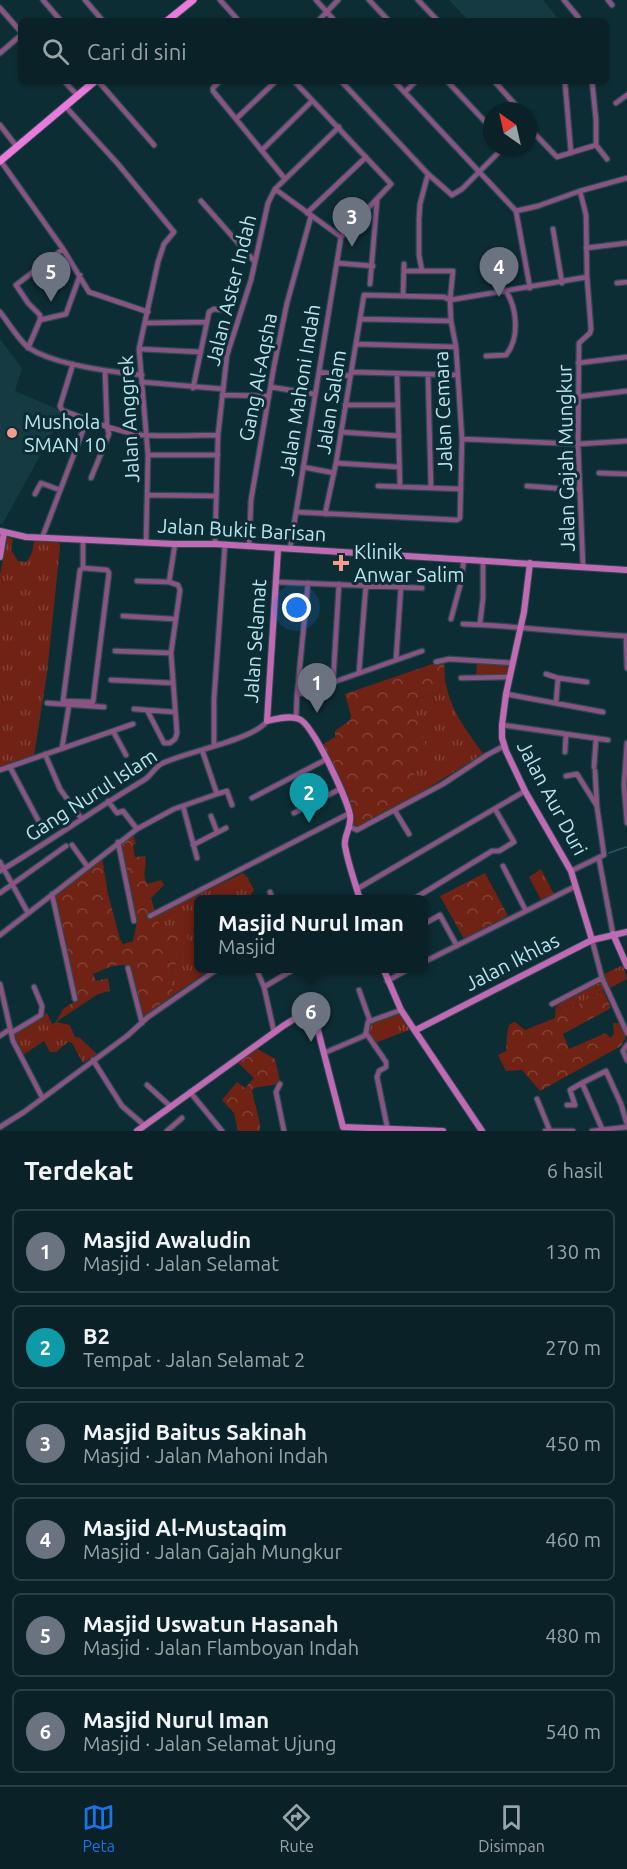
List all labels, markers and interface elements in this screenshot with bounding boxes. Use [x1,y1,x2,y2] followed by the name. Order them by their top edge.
[18,18,609,84] search box
[39,35,72,68] icon: search
[87,39,187,64] text: Cari di sini
[483,102,537,156] north arrow
[332,198,372,247] pin: 3
[201,212,260,368] street label: Jalan Aster Indah
[480,248,518,297] pin: 4
[32,252,70,302] pin: 5
[275,303,324,477] street label: Jalan Mahoni Indah
[234,311,281,443] street label: Gang Al-Aqsha
[311,348,350,456] street label: Jalan Salam
[429,350,456,472] street label: Jalan Cemara
[114,355,143,483] street label: Jalan Anggrek
[552,364,579,552] street label: Jalan Gajah Mungkur
[24,410,106,456] place label: Mushola SMAN 10
[5,426,19,440] marker: Mushola SMAN 10
[157,514,327,545] street label: Jalan Bukit Barisan
[354,540,464,586] place label: Klinik Anwar Salim
[332,554,350,572] marker: Klinik Anwar Salim
[239,578,270,704] street label: Jalan Selamat
[282,593,311,622] your location
[298,664,336,713] pin: 1
[513,737,592,859] street label: Jalan Aur Duri
[21,743,161,846] street label: Gang Nurul Islam
[290,774,328,823] pin: 2
[194,895,428,973] popup
[218,910,404,935] text: Masjid Nurul Iman
[461,928,563,995] street label: Jalan Ikhlas
[218,935,276,958] text: Masjid
[292,992,330,1042] pin: 6
[24,1156,134,1185] text: Terdekat
[547,1159,603,1182] text: 6 hasil
[83,1227,251,1252] text: Masjid Awaludin
[40,1240,51,1263] text: 1
[545,1240,601,1263] text: 130 m
[83,1252,279,1275] text: Masjid · Jalan Selamat
[83,1323,110,1348] text: B2
[40,1336,51,1359] text: 2
[545,1336,601,1359] text: 270 m
[83,1348,305,1371] text: Tempat · Jalan Selamat 2
[83,1419,307,1444] text: Masjid Baitus Sakinah
[40,1432,51,1455] text: 3
[545,1432,601,1455] text: 450 m
[83,1444,328,1467] text: Masjid · Jalan Mahoni Indah
[83,1515,287,1540] text: Masjid Al-Mustaqim
[40,1528,51,1551] text: 4
[545,1528,601,1551] text: 460 m
[83,1540,342,1563] text: Masjid · Jalan Gajah Mungkur
[83,1611,339,1636] text: Masjid Uswatun Hasanah
[40,1624,51,1647] text: 5
[545,1624,601,1647] text: 480 m
[83,1636,359,1659] text: Masjid · Jalan Flamboyan Indah
[83,1707,269,1732] text: Masjid Nurul Iman
[40,1720,51,1743] text: 6
[545,1720,601,1743] text: 540 m
[83,1732,336,1755] text: Masjid · Jalan Selamat Ujung
[82,1801,115,1855] tab: Peta
[280,1801,314,1855] tab: Rute
[478,1801,545,1855] tab: Disimpan

